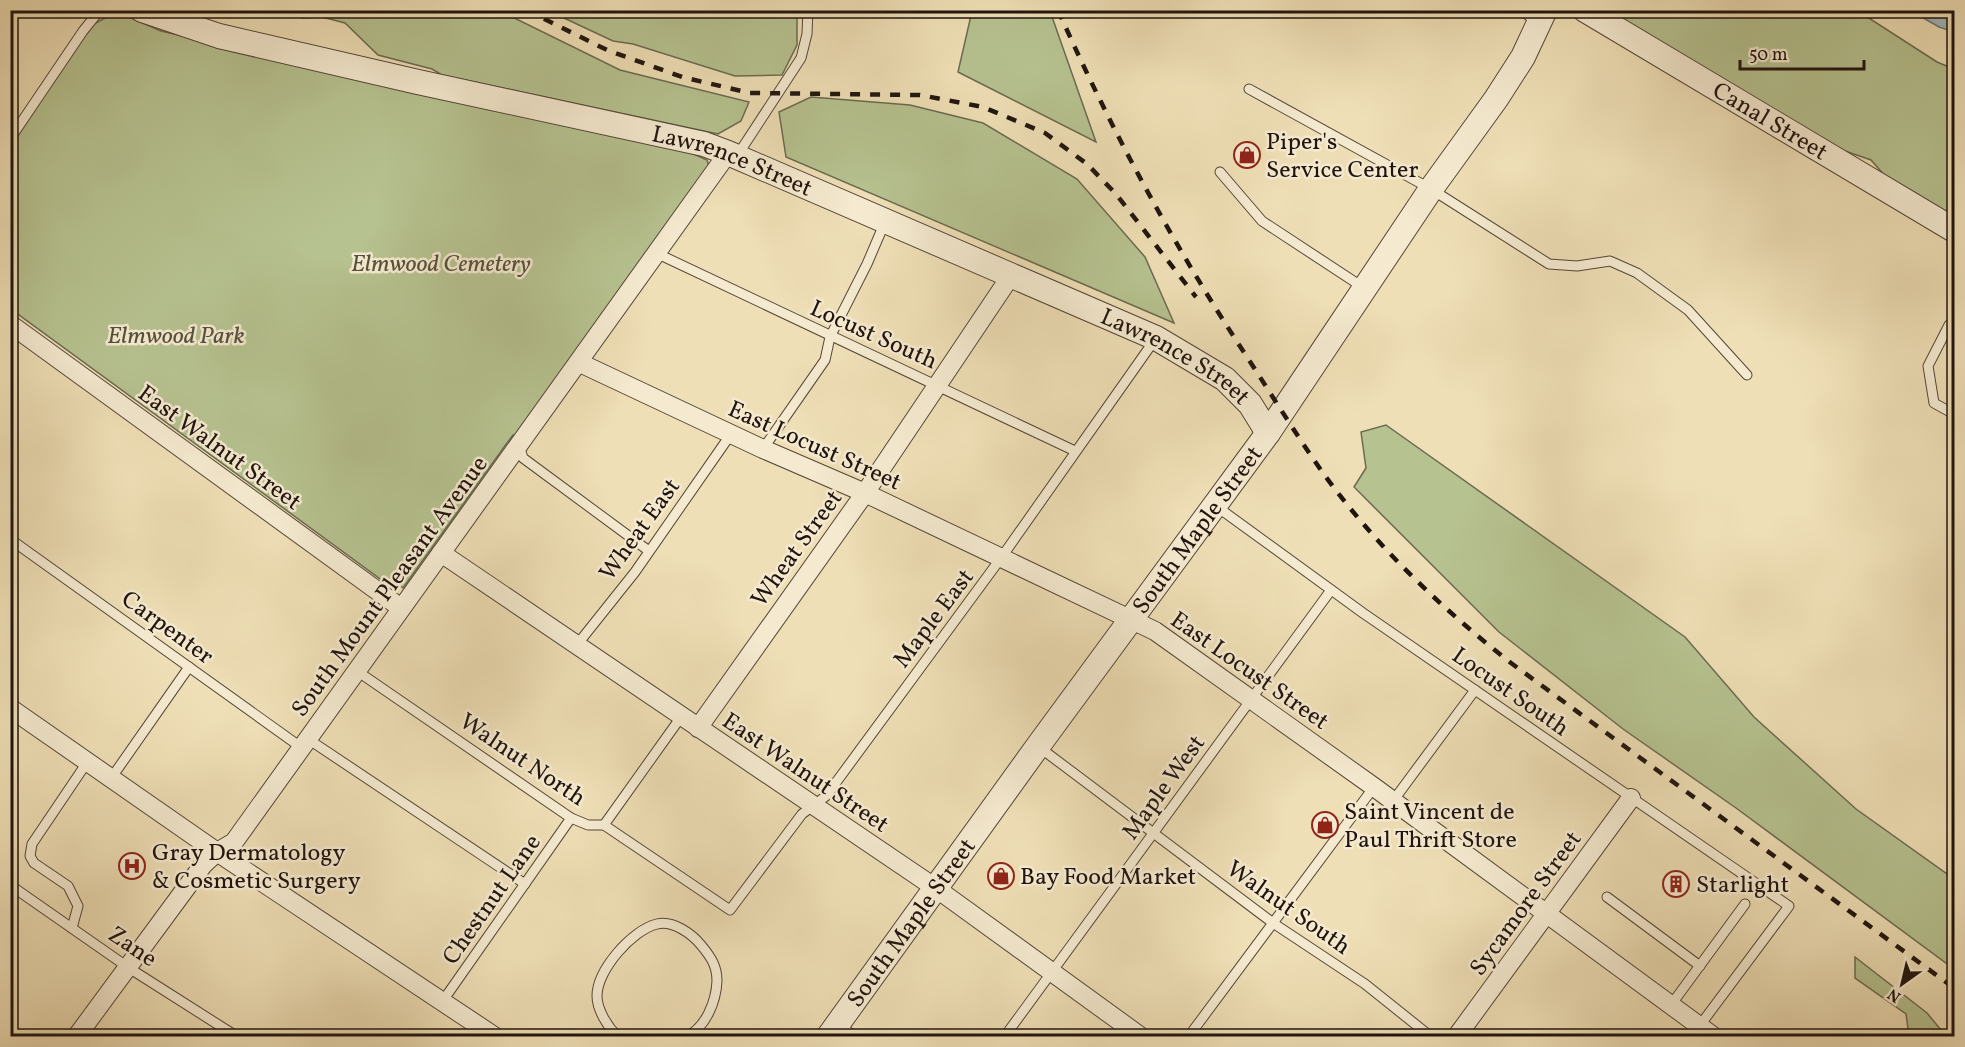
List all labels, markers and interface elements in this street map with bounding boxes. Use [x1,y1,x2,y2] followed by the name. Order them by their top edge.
[1740,33,1864,71] scale bar
[1749,43,1788,68] text: 50 m
[1705,75,1834,170] street label: Canal Street
[649,118,817,206] street label: Lawrence Street
[1266,126,1418,188] place label: Piper's Service Center
[1232,140,1262,170] shop icon: Piper's Service Center
[351,248,531,282] park label: Elmwood Cemetery
[804,293,942,379] street label: Locust South
[1095,301,1257,414] street label: Lawrence Street
[107,320,245,354] park label: Elmwood Park
[130,378,308,520] street label: East Walnut Street
[722,393,906,500] street label: East Locust Street
[1125,440,1272,622] street label: South Maple Street
[284,450,497,725] street label: South Mount Pleasant Avenue
[592,472,689,588] street label: Wheat East
[744,484,852,615] street label: Wheat Street
[886,563,983,676] street label: Maple East
[114,583,220,674] street label: Carpenter
[1163,604,1335,739] street label: East Locust Street
[1444,640,1575,746] street label: Locust South
[715,705,895,842] street label: East Walnut Street
[452,706,592,816] street label: Walnut North
[1115,729,1214,848] street label: Maple West
[1344,796,1517,858] place label: Saint Vincent de Paul Thrift Store
[1310,810,1340,840] shop icon: Saint Vincent de Paul Thrift Store
[1462,825,1591,984] street label: Sycamore Street
[435,828,550,972] street label: Chestnut Lane
[840,832,985,1015] street label: South Maple Street
[152,837,361,899] place label: Gray Dermatology & Cosmetic Surgery
[117,851,147,881] hospital icon: Gray Dermatology & Cosmetic Surgery
[1219,853,1357,964] street label: Walnut South
[986,861,1016,891] shop icon: Bay Food Market
[1020,861,1196,895] place label: Bay Food Market
[1661,869,1691,899] building icon: Starlight
[1696,869,1789,903] place label: Starlight
[100,919,163,977] street label: Zane
[1872,954,1932,1014] north arrow
[1883,982,1906,1007] text: N

